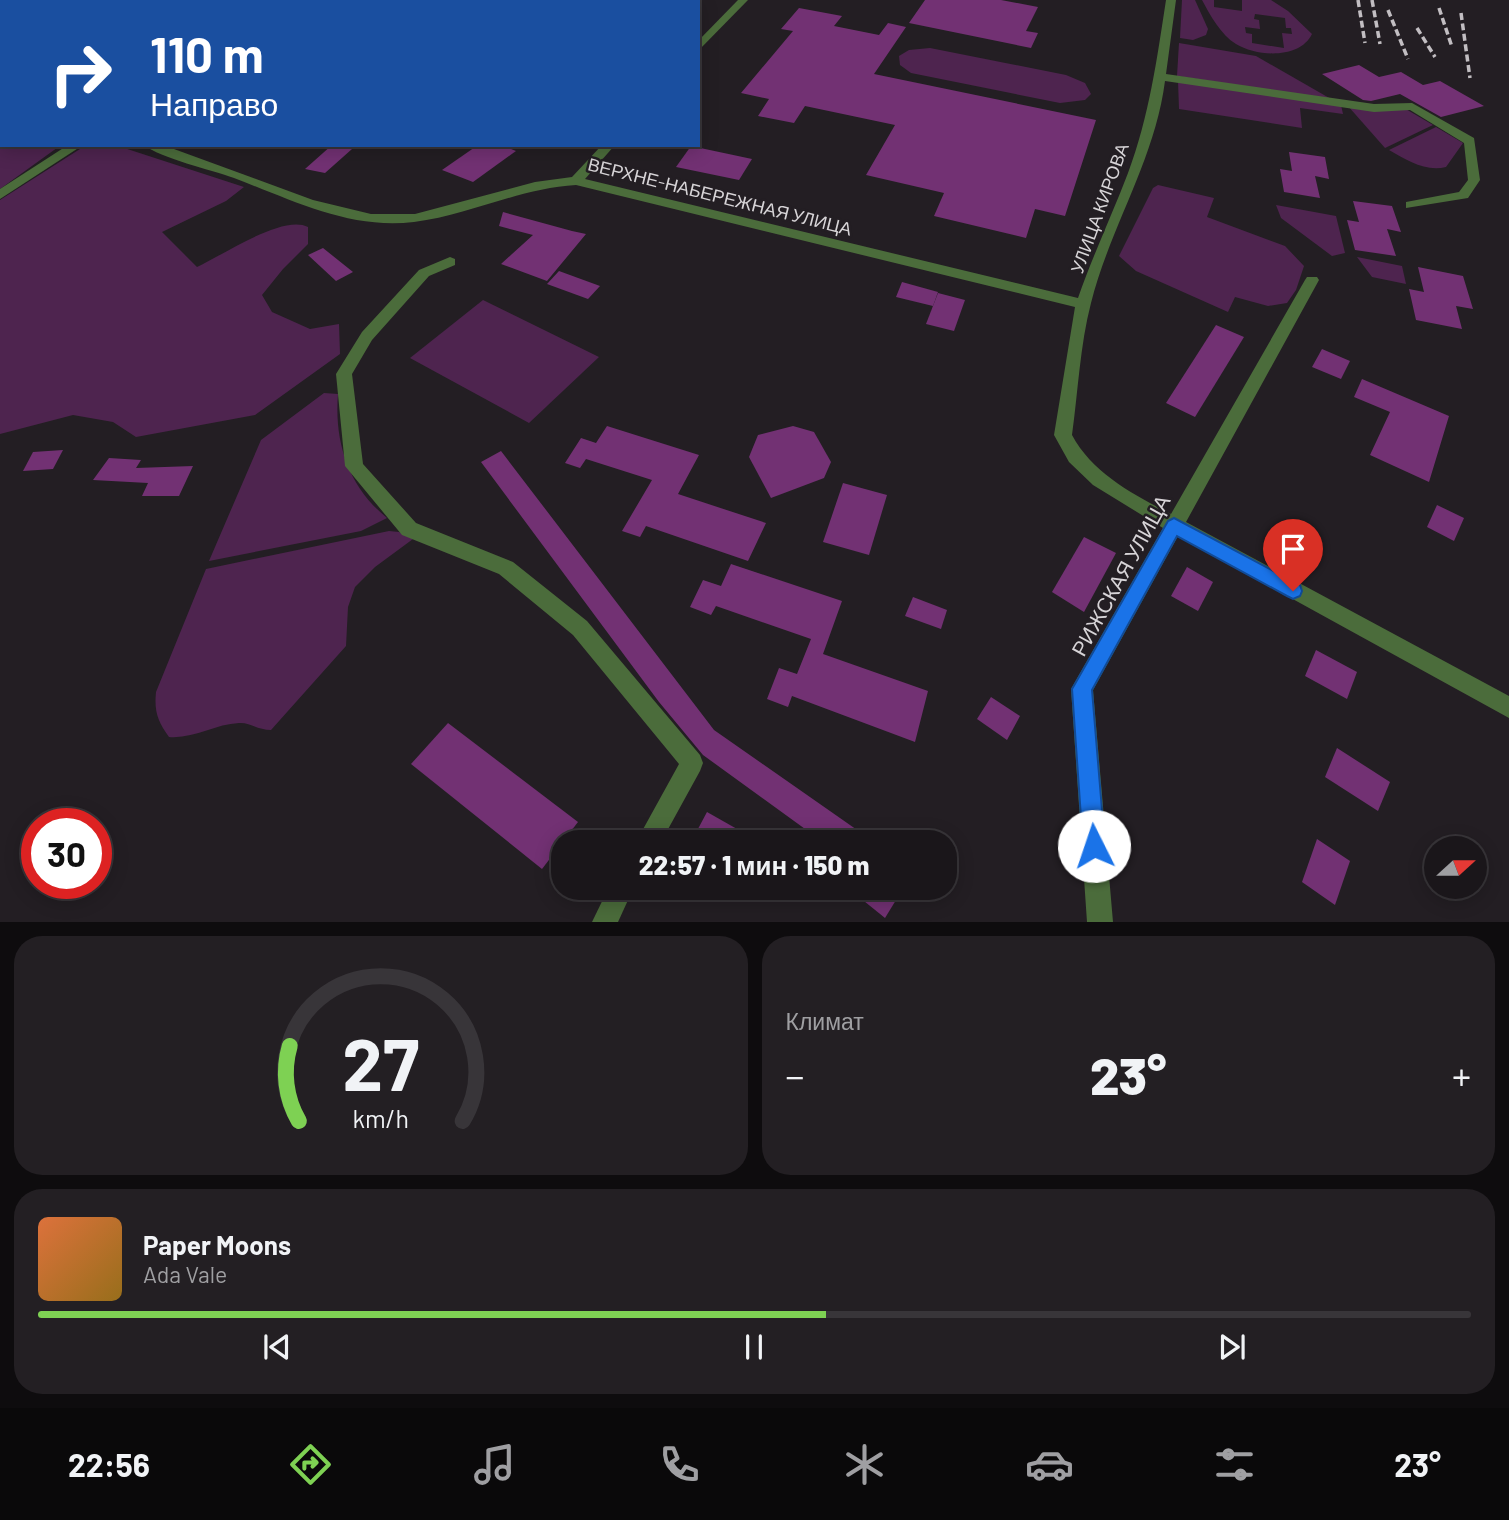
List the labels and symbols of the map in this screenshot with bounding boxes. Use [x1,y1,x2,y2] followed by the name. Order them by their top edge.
[1065,140,1133,276] street label: УЛИЦА КИРОВА
[586,153,854,239] street label: ВЕРХНЕ-НАБЕРЕЖНАЯ УЛИЦА
[1065,490,1175,660] street label: РИЖСКАЯ УЛИЦА
[1263,519,1323,591] pin
[21,808,112,899] speed limit sign: 30
[1057,809,1131,883] position arrow
[1424,836,1488,900] north arrow

